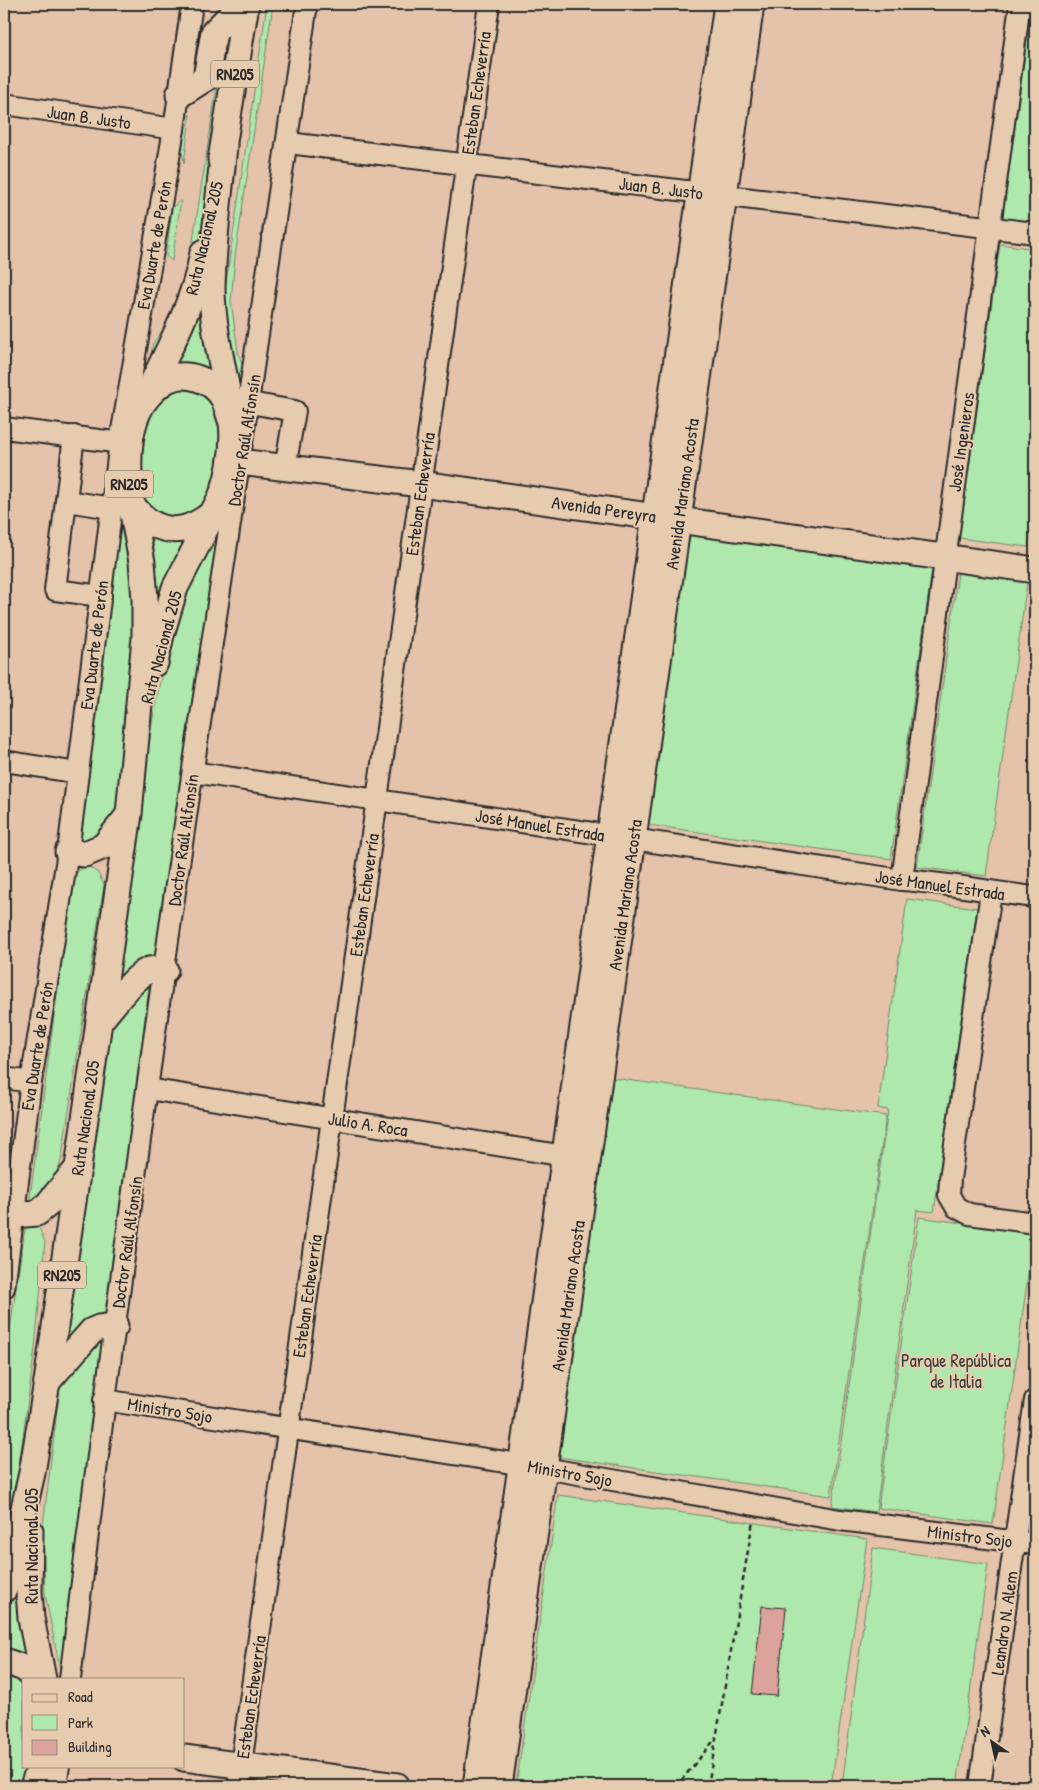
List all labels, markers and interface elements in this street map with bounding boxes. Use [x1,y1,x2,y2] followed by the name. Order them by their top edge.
[455,30,497,156] street label: Esteban Echeverría
[211,61,259,88] road number: RN205
[45,99,133,135] street label: Juan B. Justo
[618,170,704,206] street label: Juan B. Justo
[179,178,229,297] street label: Ruta Nacional 205
[130,179,178,311] street label: Eva Duarte de Perón
[221,372,267,508] street label: Doctor Raúl Alfonsín
[942,391,980,493] street label: José Ingenieros
[659,417,705,571] street label: Avenida Mariano Acosta
[399,431,441,557] street label: Esteban Echeverría
[105,470,153,498] road number: RN205
[550,489,658,529] street label: Avenida Pereyra
[74,579,114,711] street label: Eva Duarte de Perón
[134,587,188,706] street label: Ruta Nacional 205
[161,772,205,908] street label: Doctor Raúl Alfonsín
[474,802,606,848] street label: José Manuel Estrada
[602,818,648,972] street label: Avenida Mariano Acosta
[343,832,385,958] street label: Esteban Echeverría
[874,864,1006,906] street label: José Manuel Estrada
[14,980,60,1112] street label: Eva Duarte de Perón
[65,1059,105,1177] street label: Ruta Nacional 205
[326,1105,410,1143] street label: Julio A. Roca
[105,1174,149,1310] street label: Doctor Raúl Alfonsín
[545,1219,591,1373] street label: Avenida Mariano Acosta
[286,1233,328,1359] street label: Esteban Echeverría
[38,1262,86,1288] road number: RN205
[901,1348,1011,1394] park label: Parque República de Italia
[126,1391,214,1429] street label: Ministro Sojo
[526,1453,614,1493] street label: Ministro Sojo
[19,1488,44,1604] street label: Ruta Nacional 205
[926,1518,1014,1554] street label: Ministro Sojo
[984,1569,1024,1677] street label: Leandro N. Alem
[230,1634,272,1760] street label: Esteban Echeverría
[22,1678,185,1768] legend
[68,1686,93,1707] text: Road
[68,1712,93,1733] text: Park
[966,1718,1016,1768] north arrow
[976,1721,993,1741] text: N
[68,1736,112,1757] text: Building

